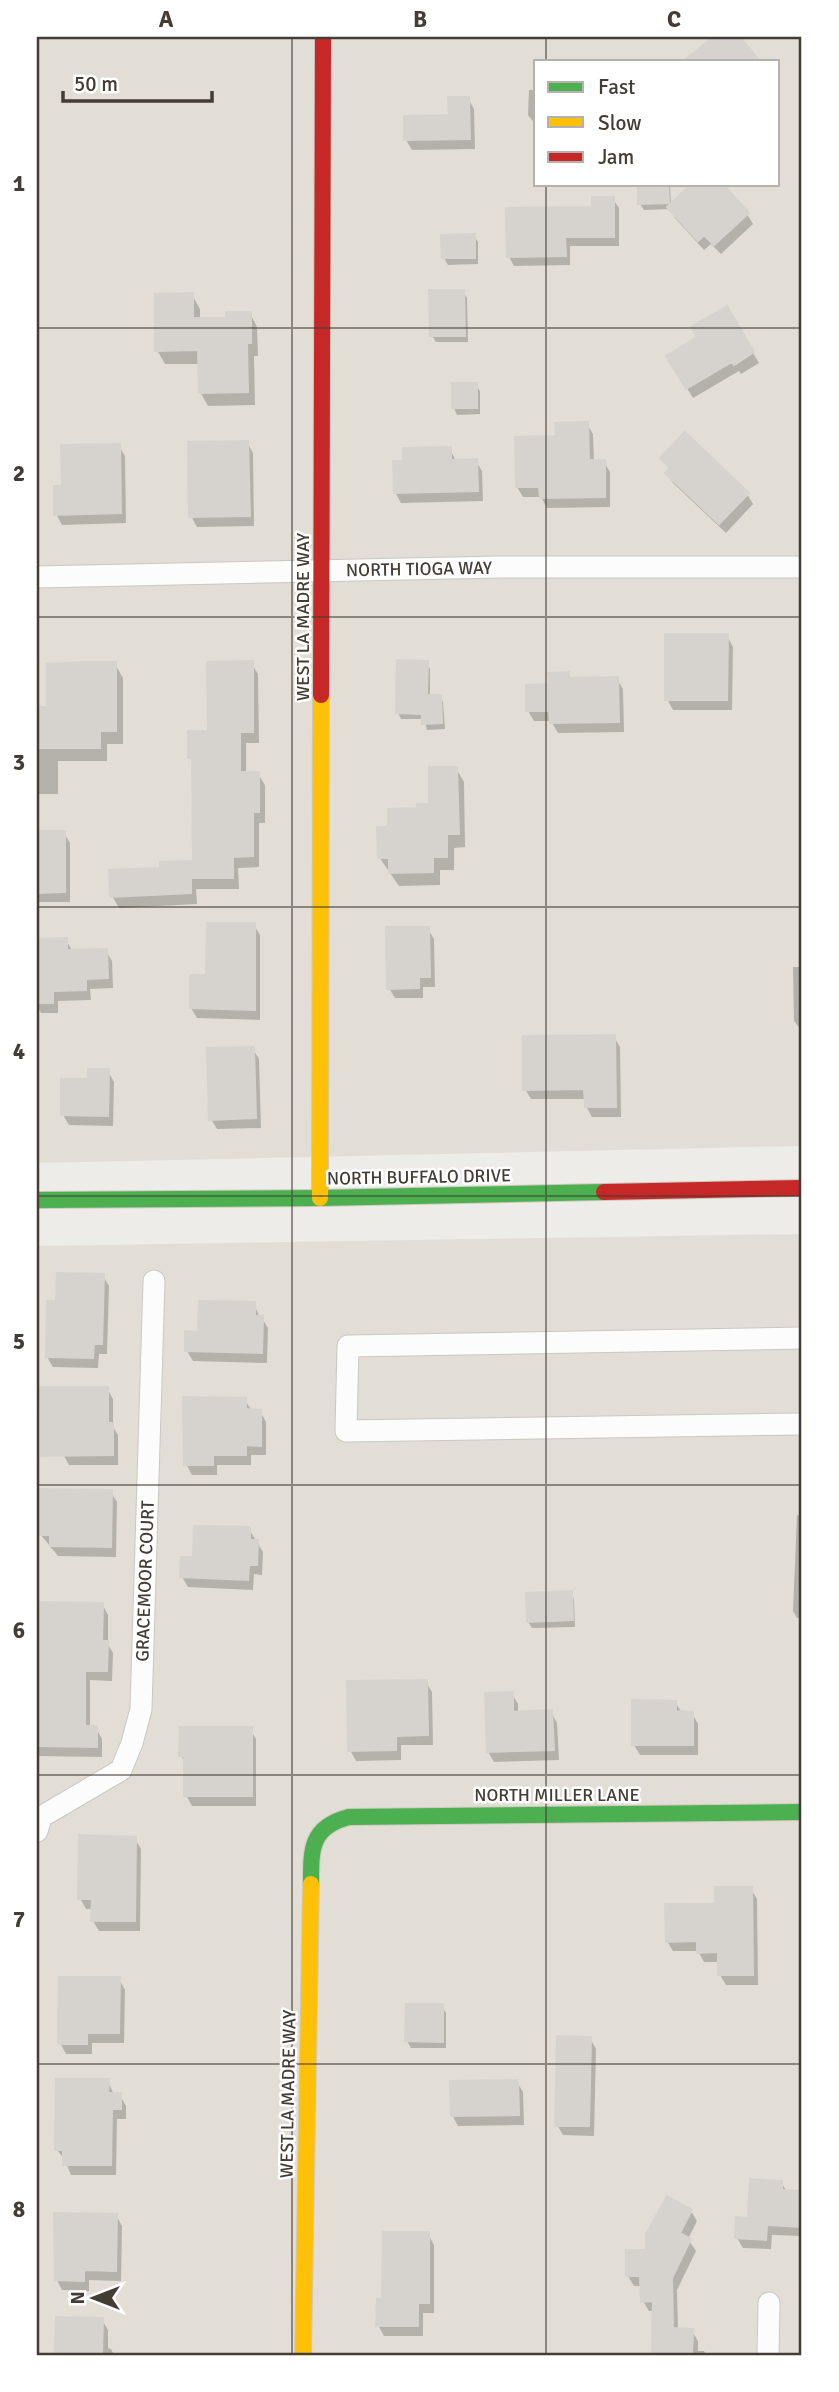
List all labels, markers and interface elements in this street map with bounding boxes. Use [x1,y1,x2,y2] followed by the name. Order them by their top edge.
[159,5,174,34] text: A
[413,5,427,34] text: B
[667,5,681,34] text: C
[63,60,212,104] scale bar
[534,60,780,186] legend
[74,71,118,97] text: 50 m
[598,74,635,100] text: Fast
[598,110,642,136] text: Slow
[598,144,634,170] text: Jam
[13,169,25,198] text: 1
[13,459,25,488] text: 2
[292,533,314,701] street label: WEST LA MADRE WAY
[346,557,492,581] street label: NORTH TIOGA WAY
[13,748,25,777] text: 3
[13,1037,25,1066] text: 4
[327,1164,511,1190] street label: NORTH BUFFALO DRIVE
[13,1327,25,1356] text: 5
[131,1500,159,1662] street label: GRACEMOOR COURT
[13,1616,25,1645] text: 6
[474,1784,640,1806] street label: NORTH MILLER LANE
[13,1905,25,1934] text: 7
[276,2010,300,2178] street label: WEST LA MADRE WAY
[13,2195,25,2224] text: 8
[60,2262,130,2332] north arrow
[66,2291,90,2305] text: N

